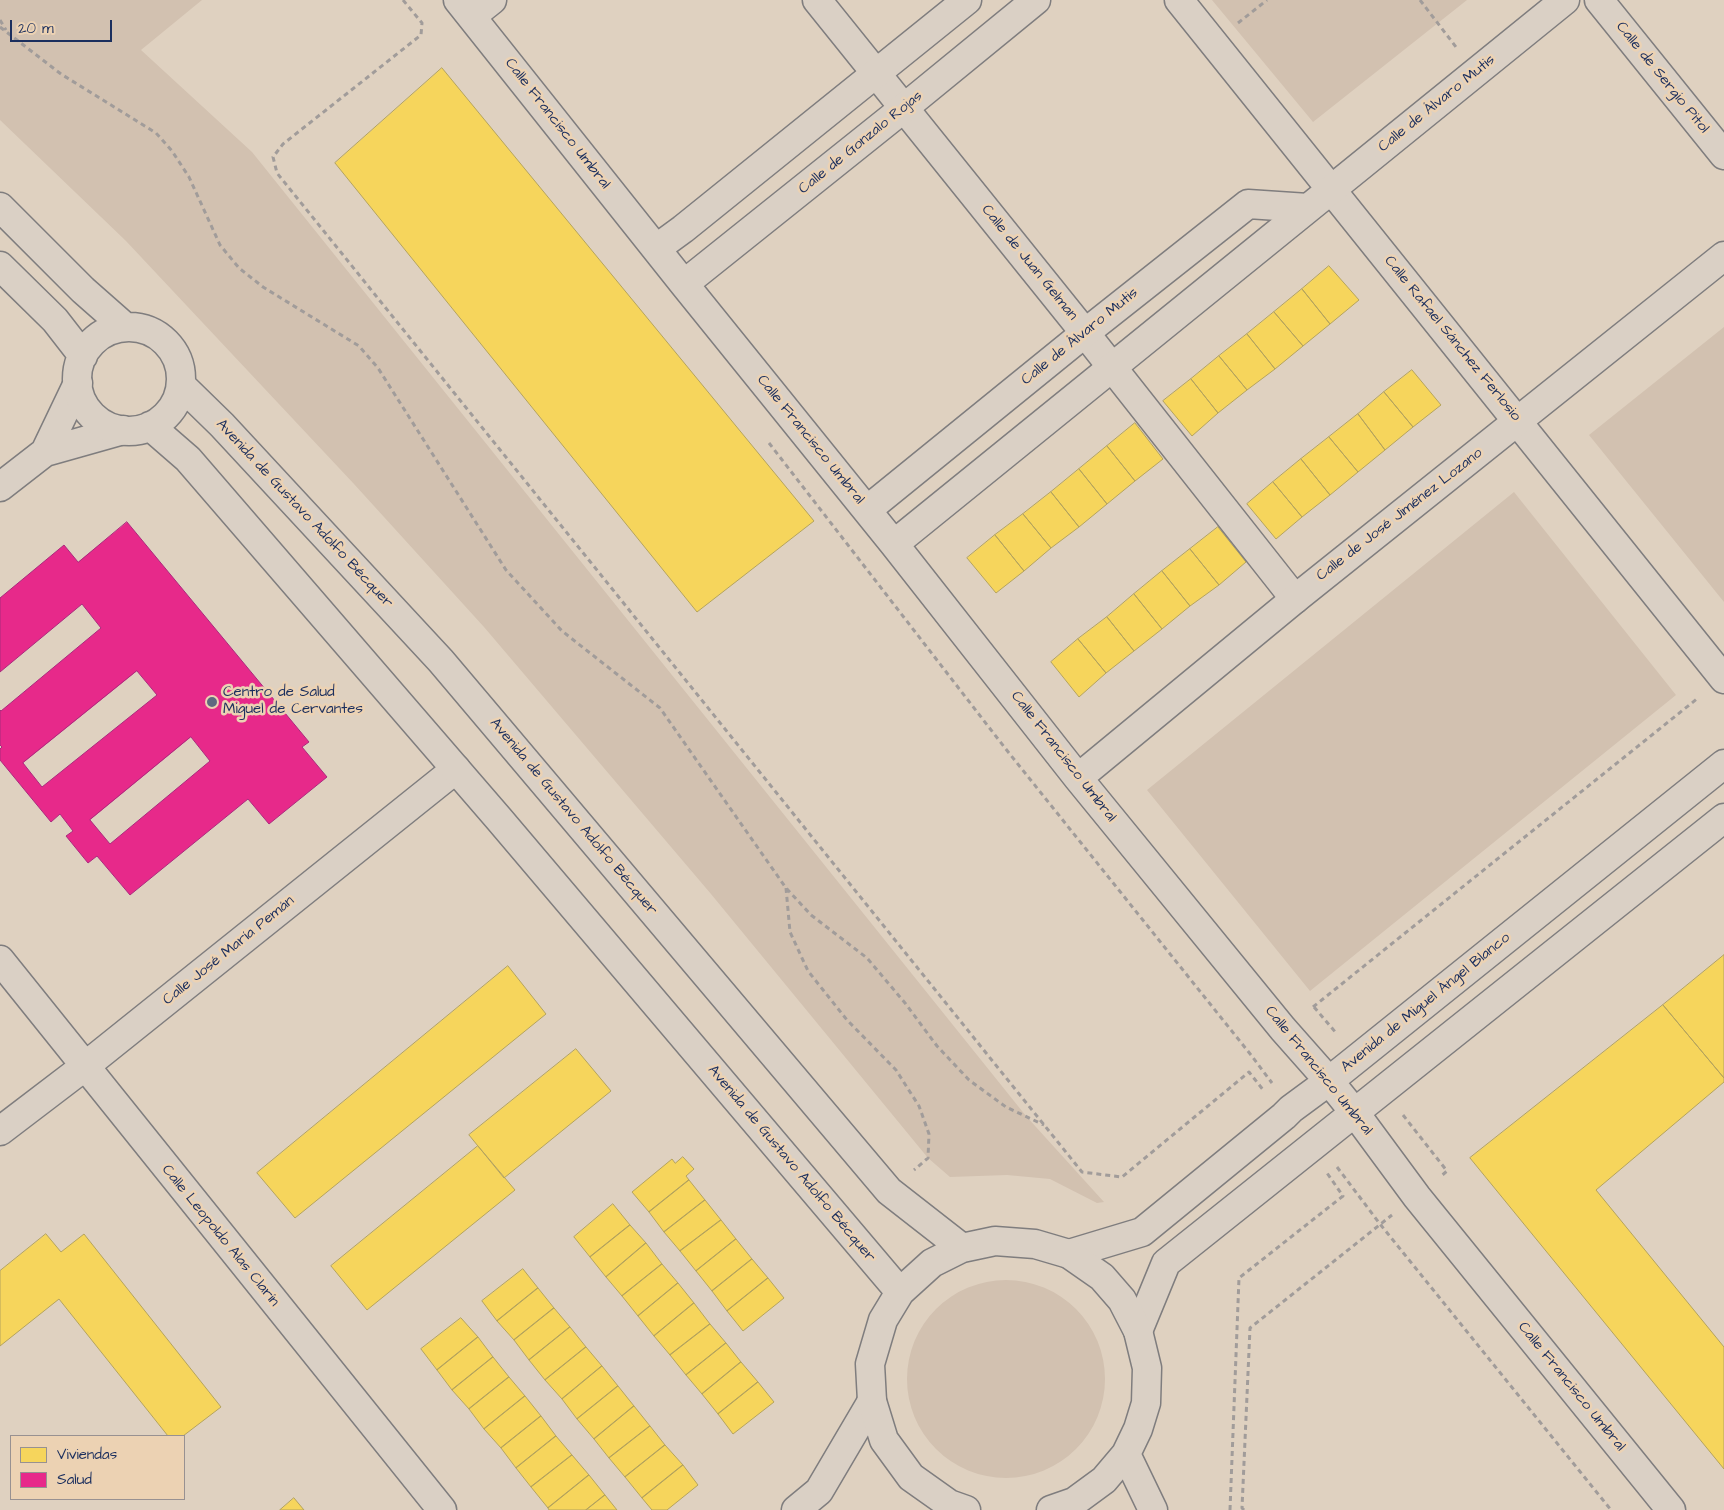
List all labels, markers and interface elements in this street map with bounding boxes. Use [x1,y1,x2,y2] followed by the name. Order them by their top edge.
[12,10,115,42] scale bar
[18,18,54,39] text: 20 m
[1612,19,1712,137] street label: Calle de Sergio Pitol
[1375,51,1499,157] street label: Calle de Álvaro Mutis
[500,55,614,193] street label: Calle Francisco Umbral
[795,88,927,198] street label: Calle de Gonzalo Rojas
[977,202,1081,324] street label: Calle de Juan Gelman
[1380,253,1524,425] street label: Calle Rafael Sánchez Ferlosio
[1018,284,1142,390] street label: Calle de Álvaro Mutis
[752,372,868,508] street label: Calle Francisco Umbral
[212,416,396,612] street label: Avenida de Gustavo Adolfo Bécquer
[1313,445,1487,585] street label: Calle de José Jiménez Lozano
[223,684,363,719] place label: Centro de Salud Miguel de Cervantes
[1006,688,1120,826] street label: Calle Francisco Umbral
[205,695,219,709] marker: Centro de Salud Miguel de Cervantes
[485,715,661,919] street label: Avenida de Gustavo Adolfo Bécquer
[160,892,298,1010] street label: Calle José María Pemán
[1338,929,1514,1077] street label: Avenida de Miguel Ángel Blanco
[1260,1003,1376,1139] street label: Calle Francisco Umbral
[703,1062,879,1266] street label: Avenida de Gustavo Adolfo Bécquer
[157,1162,283,1310] street label: Calle Leopoldo Alas Clarín
[1513,1319,1629,1455] street label: Calle Francisco Umbral
[10,1435,185,1500] legend
[57,1444,117,1465] text: Viviendas
[57,1469,92,1490] text: Salud

